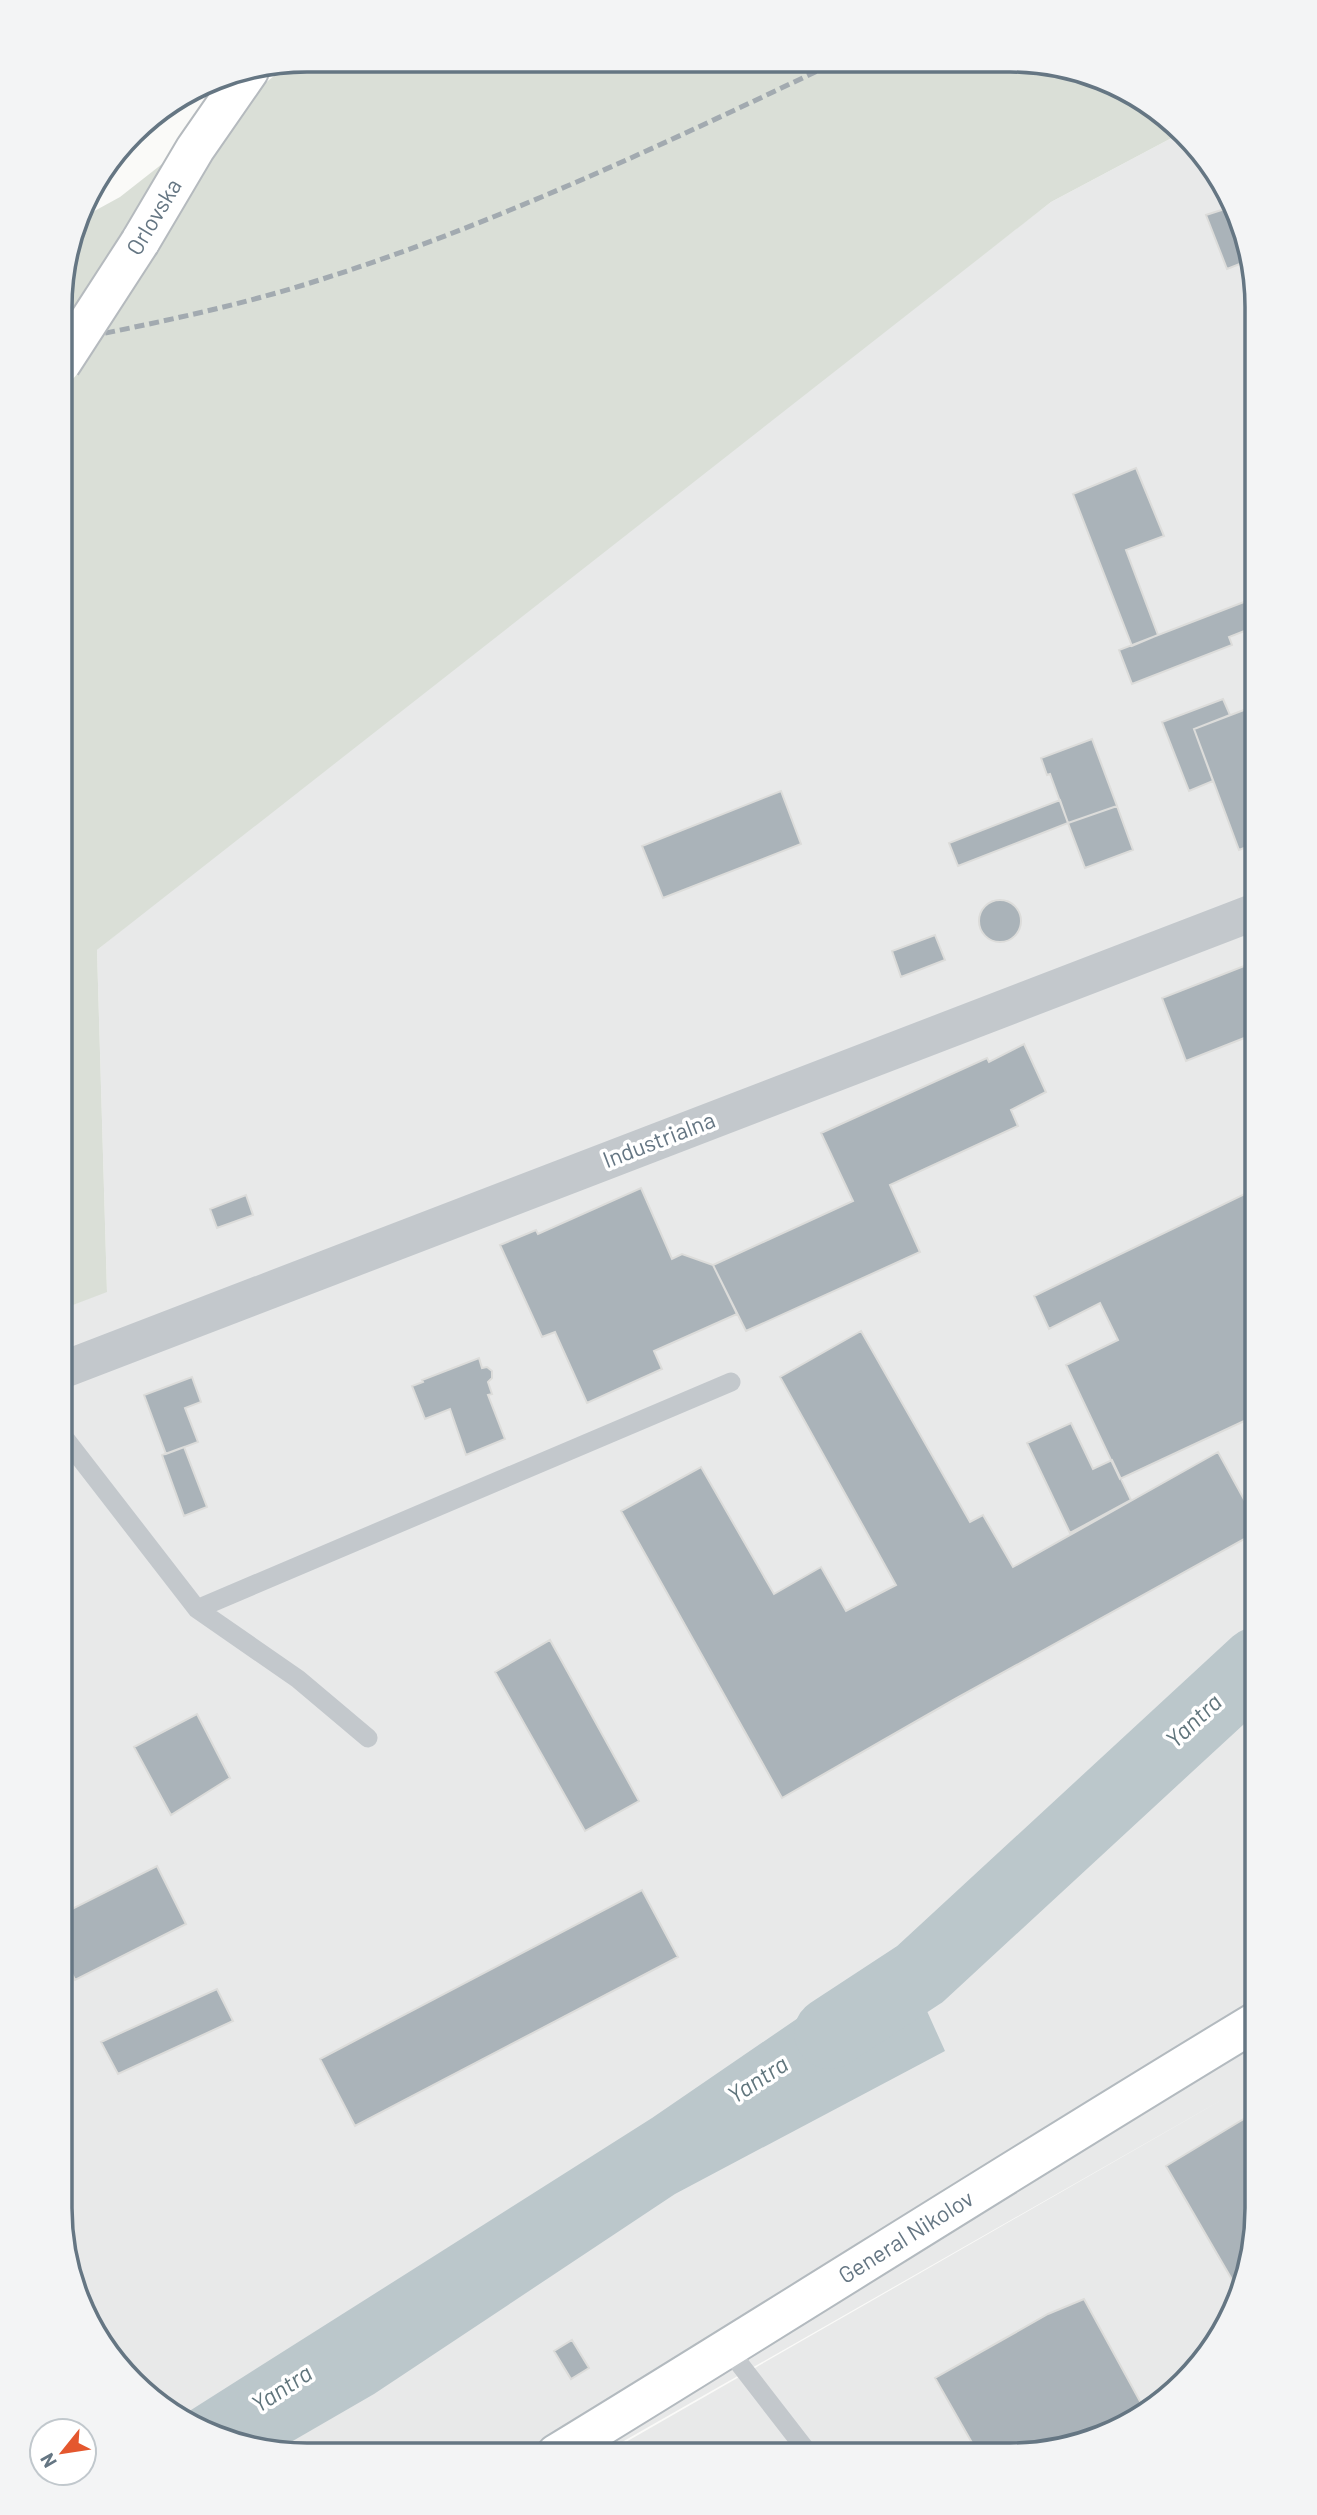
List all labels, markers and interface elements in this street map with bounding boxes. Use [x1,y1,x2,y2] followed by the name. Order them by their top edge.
[119,173,187,260] street label: Orlovska
[599,1105,719,1173] street label: Industrialna
[1159,1687,1227,1753] water label: Yantra
[722,2049,793,2109] water label: Yantra
[833,2183,978,2289] street label: General Nikolov
[246,2358,317,2418] water label: Yantra
[28,2417,98,2487] north arrow
[35,2450,61,2472] text: N

